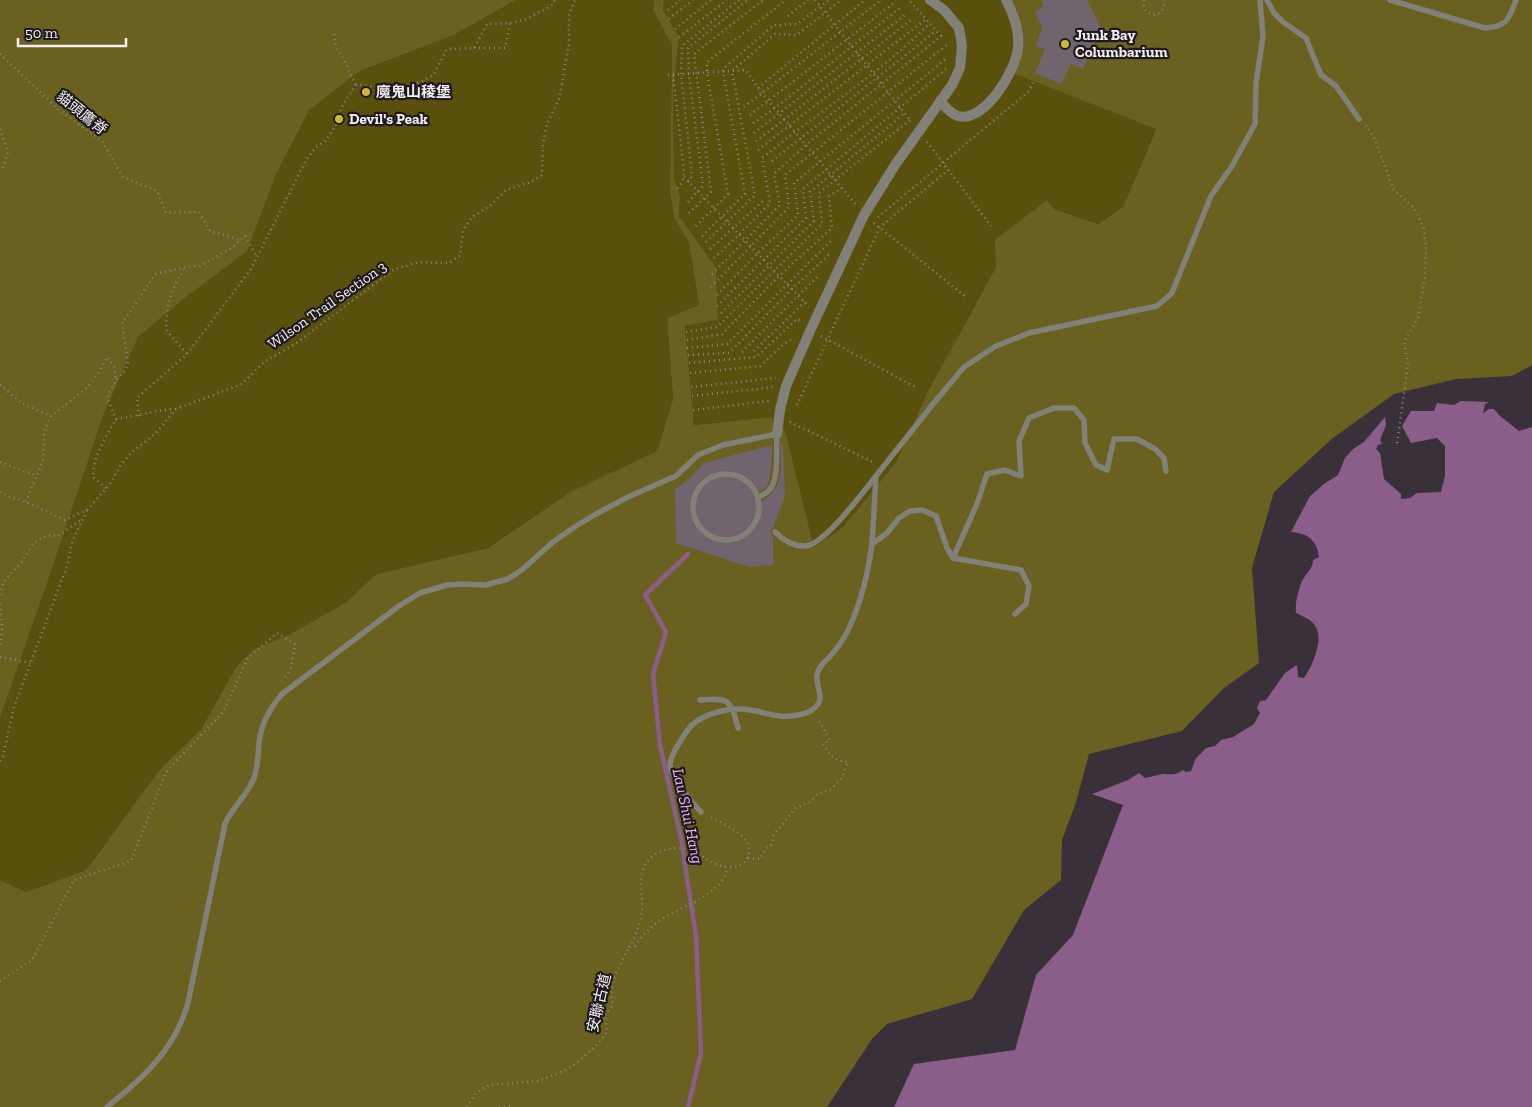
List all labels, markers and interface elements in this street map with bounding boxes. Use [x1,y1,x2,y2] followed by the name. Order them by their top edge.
[18,15,125,47] scale bar
[25,24,58,42] text: 50 m
[1075,26,1168,61] place label: Junk Bay Columbarium
[1059,38,1071,50] marker: Junk Bay Columbarium
[376,83,451,101] place label: 魔鬼山稜堡
[360,86,372,98] marker: 魔鬼山稜堡
[53,87,111,139] street label: 貓頭鷹脊
[349,110,429,128] place label: Devil's Peak
[333,113,345,125] marker: Devil's Peak
[264,257,390,353] street label: Wilson Trail Section 3
[669,767,708,866] water label: Lau Shui Hang
[583,972,615,1034] street label: 安聯古道

